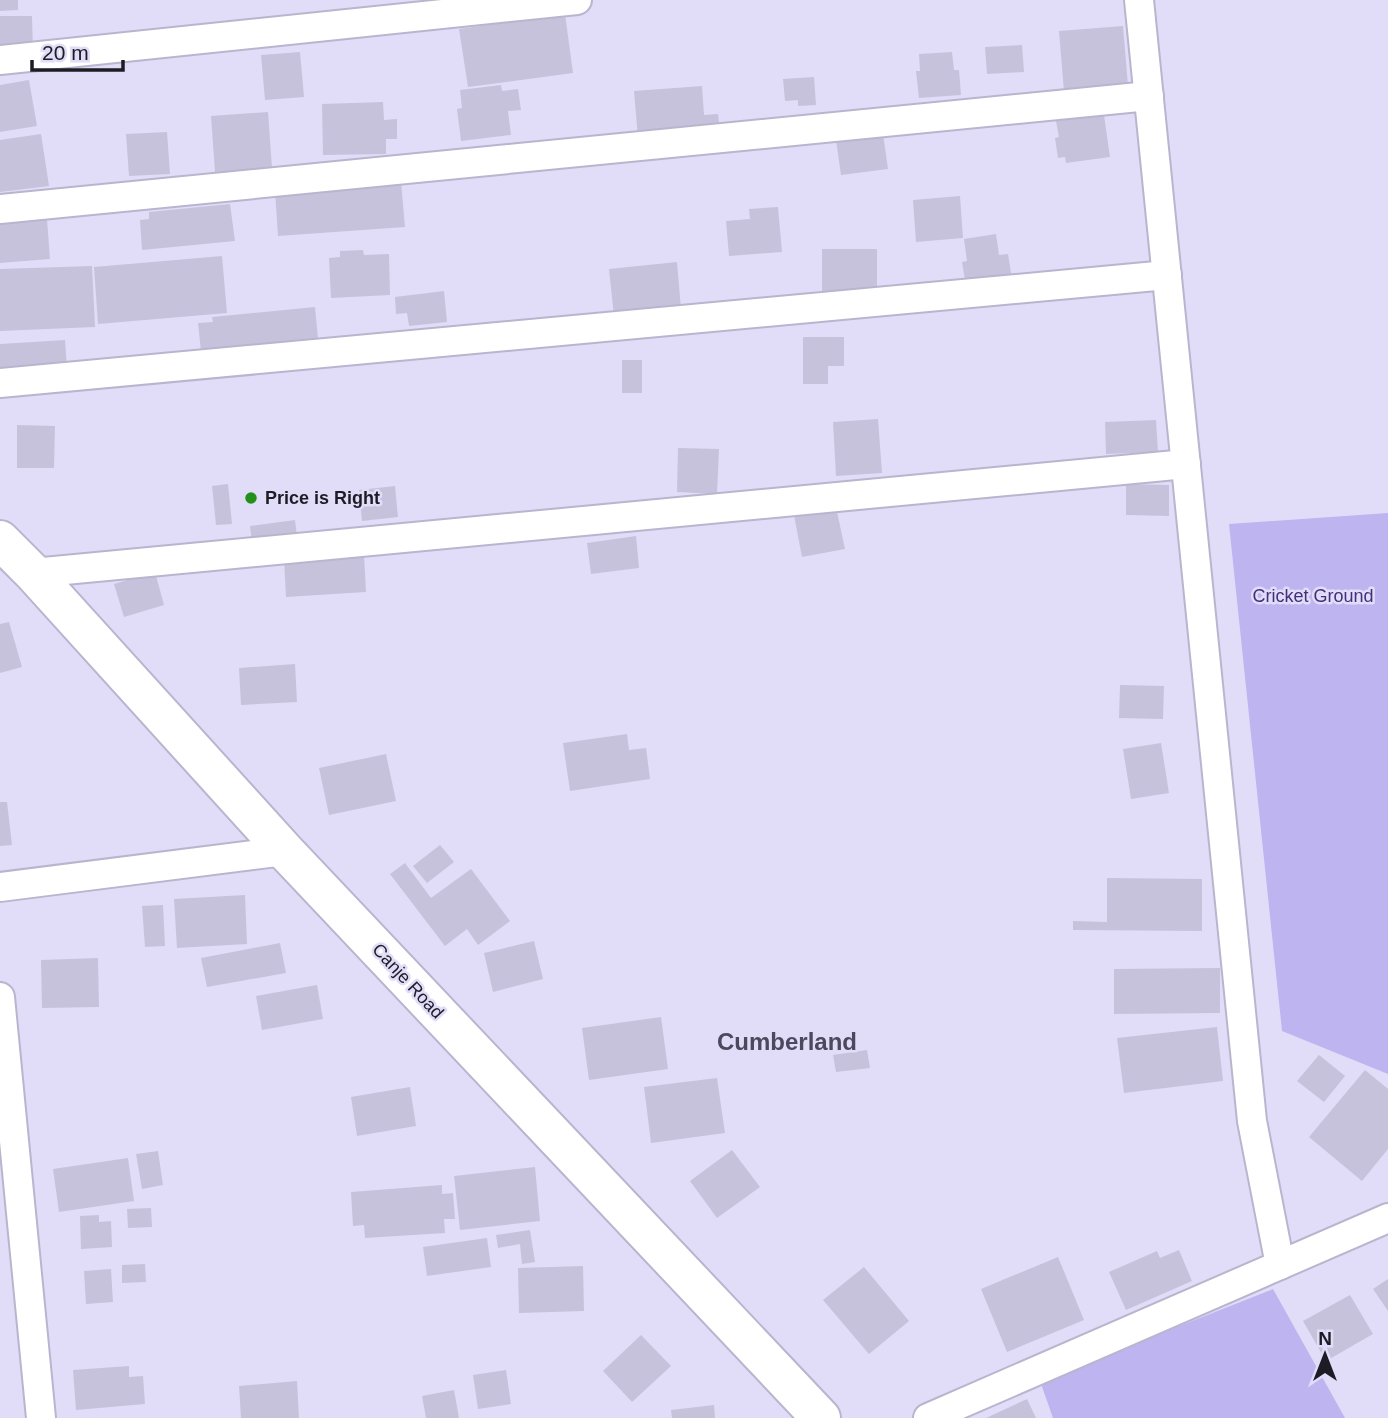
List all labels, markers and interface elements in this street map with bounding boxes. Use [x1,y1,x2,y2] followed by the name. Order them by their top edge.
[32,28,122,72] scale bar
[42,41,89,64] text: 20 m
[265,488,380,508] place label: Price is Right
[243,490,259,506] marker: Price is Right
[1252,586,1374,606] park label: Cricket Ground
[368,939,448,1023] street label: Canje Road
[717,1028,857,1055] district label: Cumberland
[1290,1320,1360,1390] north arrow
[1318,1328,1332,1349] text: N

